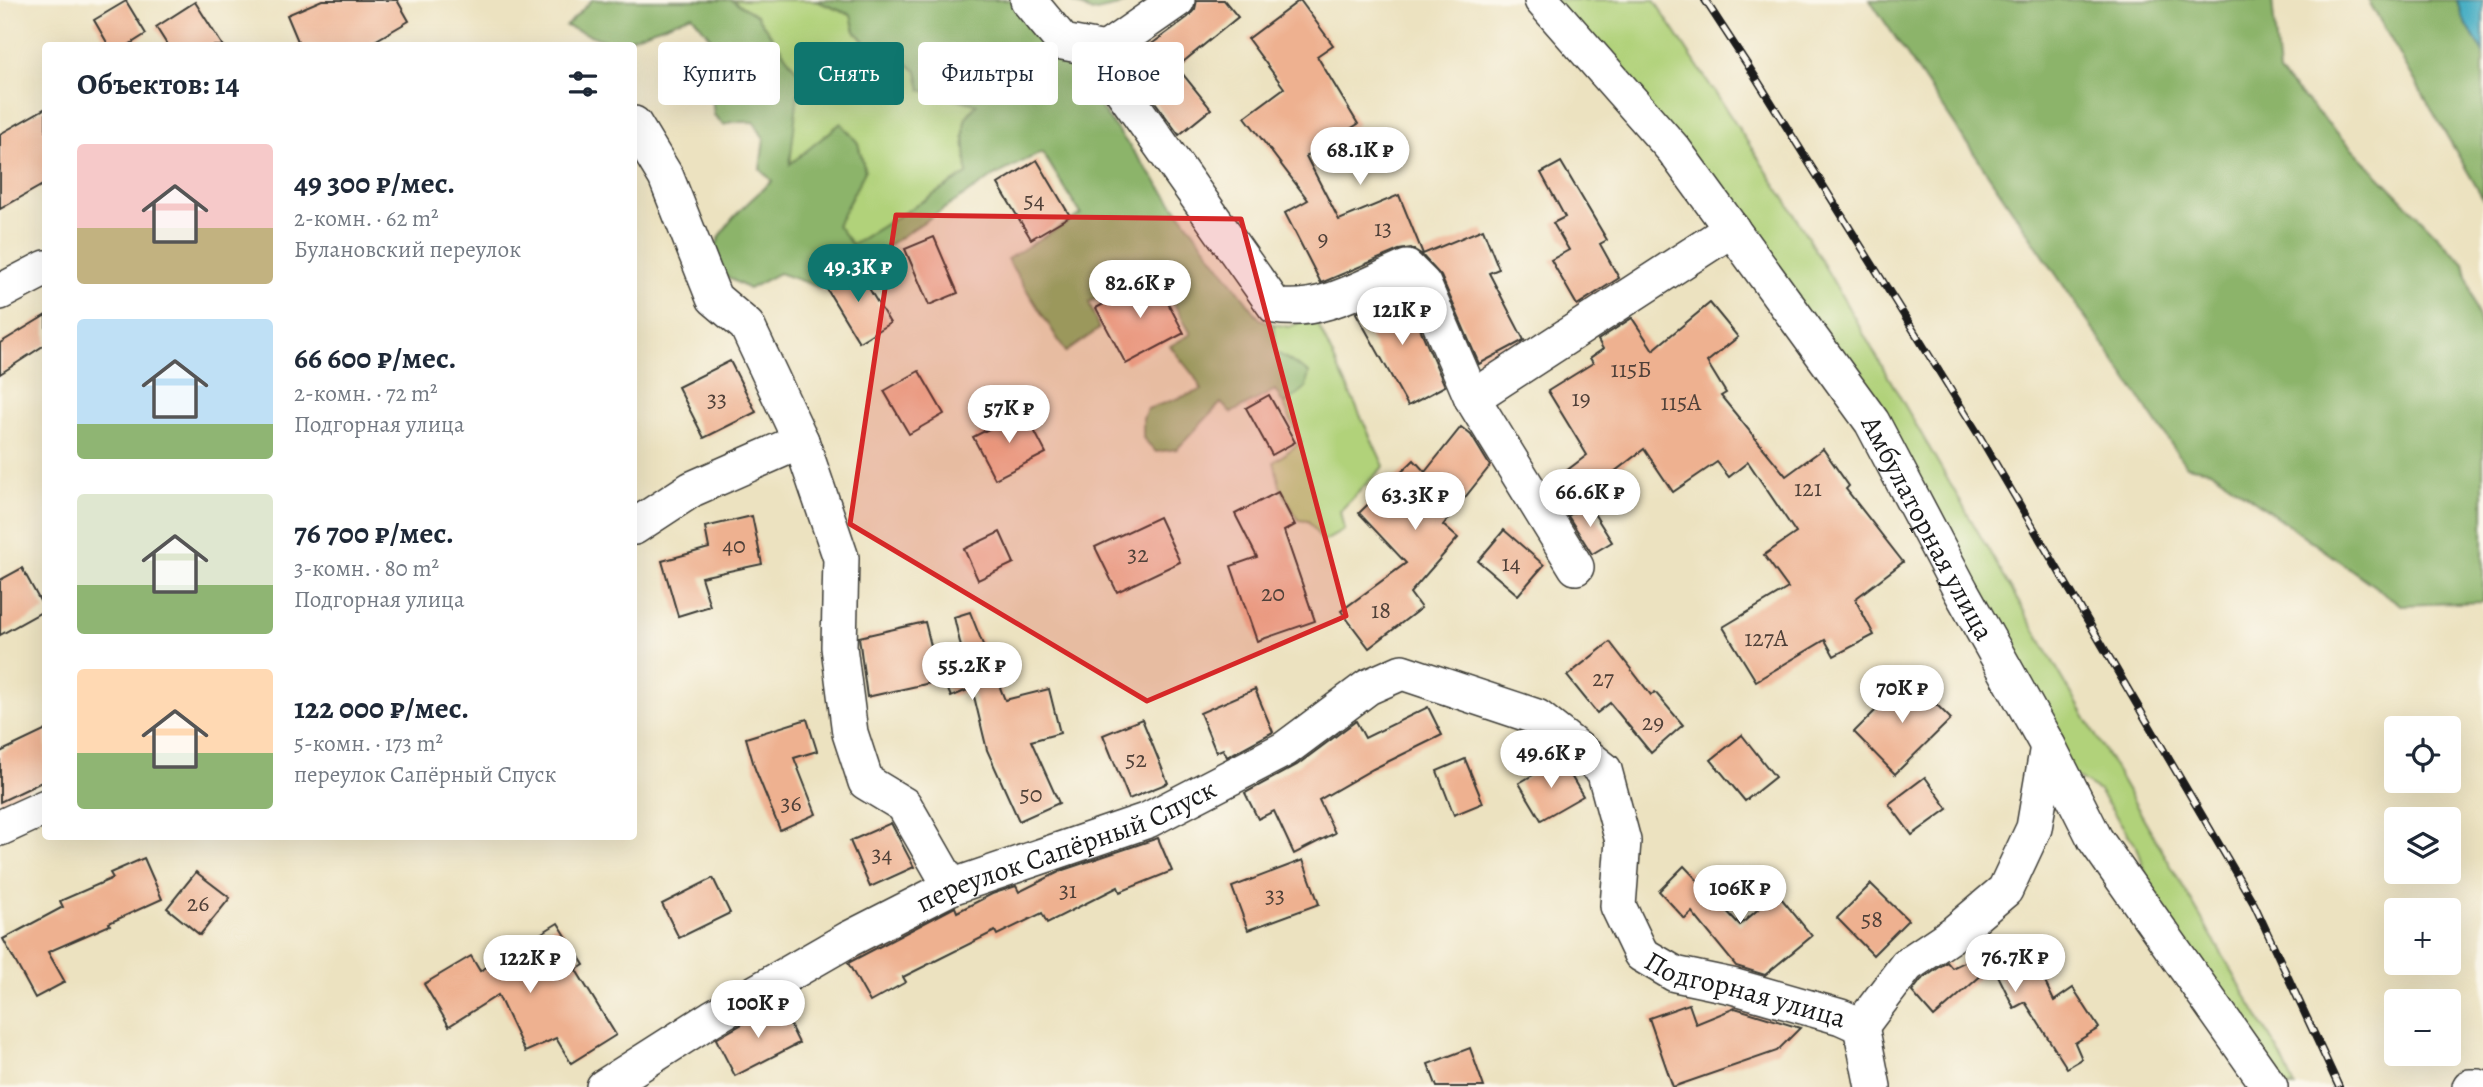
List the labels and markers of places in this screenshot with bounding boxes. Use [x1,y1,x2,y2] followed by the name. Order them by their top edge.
[1295,128,1425,187] pin: 68.1K ₽
[793,244,923,304] pin: 49.3K ₽
[1075,260,1205,320] pin: 82.6K ₽
[1345,288,1459,347] pin: 121K ₽
[960,386,1058,445] pin: 57K ₽
[1525,470,1655,529] pin: 66.6K ₽
[1350,472,1480,532] pin: 63.3K ₽
[907,642,1037,702] pin: 55.2K ₽
[1853,666,1951,725] pin: 70K ₽
[1486,730,1616,790] pin: 49.6K ₽
[1683,866,1797,925] pin: 106K ₽
[1950,934,2080,994] pin: 76.7K ₽
[473,936,587,995] pin: 122K ₽
[701,981,815,1040] pin: 100K ₽

